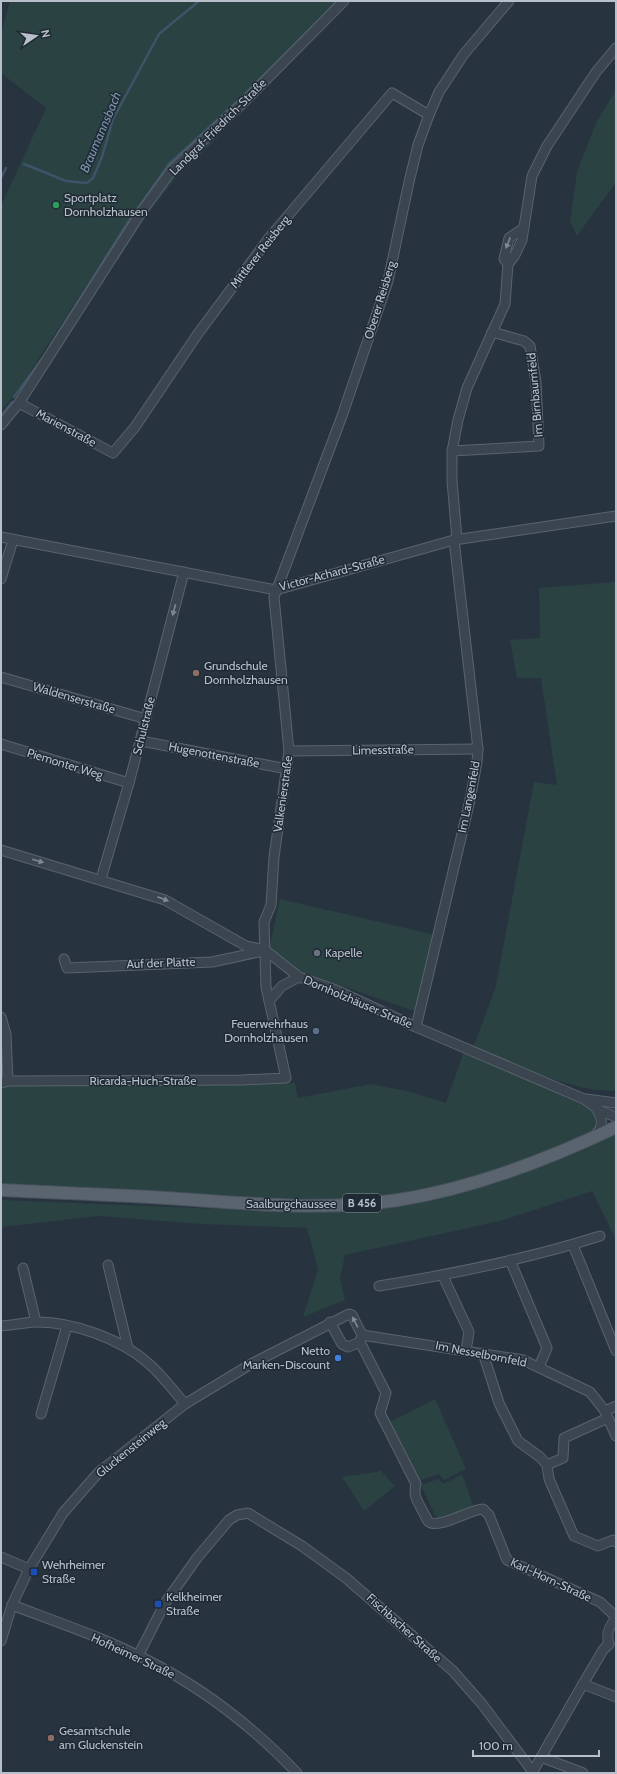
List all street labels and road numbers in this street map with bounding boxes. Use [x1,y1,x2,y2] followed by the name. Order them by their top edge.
[166,75,269,178] street label: Landgraf-Friedrich-Straße
[226,211,293,291] street label: Mittlerer Reisberg
[360,258,399,341] street label: Oberer Reisberg
[523,352,546,438] street label: Im Birnbaumfeld
[34,405,99,450] street label: Marienstraße
[277,551,386,594] street label: Victor-Achard-Straße
[31,679,117,716] street label: Waldenserstraße
[129,695,158,757] street label: Schulstraße
[167,738,261,771] street label: Hugenottenstraße
[352,741,414,758] street label: Limesstraße
[25,745,106,783] street label: Piemonter Weg
[270,755,295,833] street label: Valkenierstraße
[454,760,483,834] street label: Im Langenfeld
[126,954,196,971] street label: Auf der Platte
[301,972,415,1031] street label: Dornholzhäuser Straße
[90,1073,196,1088] street label: Ricarda-Huch-Straße
[343,1194,381,1212] road number: B 456
[246,1196,336,1211] street label: Saalburgchaussee
[434,1337,528,1370] street label: Im Nesselbornfeld
[93,1414,169,1480] street label: Gluckensteinweg
[508,1554,594,1605] street label: Karl-Horn-Straße
[364,1590,445,1665] street label: Fischbacher Straße
[89,1630,177,1681] street label: Hofheimer Straße

